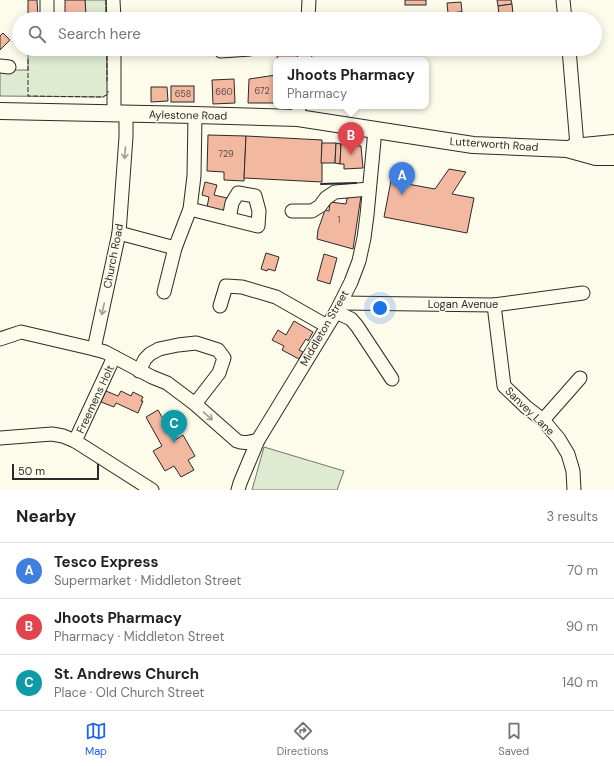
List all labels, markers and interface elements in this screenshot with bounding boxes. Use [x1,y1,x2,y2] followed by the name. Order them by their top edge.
[12,12,602,56] search box
[26,23,48,45] icon: search
[58,24,141,44] text: Search here
[273,57,429,109] popup
[287,65,415,85] text: Jhoots Pharmacy
[254,85,270,97] house number: 672
[287,85,347,102] text: Pharmacy
[215,86,233,98] house number: 660
[175,88,191,100] house number: 658
[149,107,227,123] street label: Aylestone Road
[338,122,364,155] pin: B
[449,134,539,154] street label: Lutterworth Road
[121,146,128,159] one-way arrow
[218,148,234,160] house number: 729
[389,162,415,195] pin: A
[338,214,341,226] house number: 1
[100,222,126,289] street label: Church Road
[297,288,351,368] street label: Middleton Street
[428,297,498,311] street label: Logan Avenue
[370,298,390,318] your location
[98,302,106,315] one-way arrow
[73,363,117,435] street label: Freemens Holt
[502,384,558,438] street label: Sanvey Lane
[161,410,187,443] pin: C
[203,411,213,420] one-way arrow
[12,462,99,481] scale bar
[18,464,45,478] text: 50 m
[16,505,76,527] text: Nearby
[546,508,598,525] text: 3 results
[54,552,159,572] text: Tesco Express
[24,562,34,579] text: A
[567,562,598,579] text: 70 m
[54,572,241,589] text: Supermarket · Middleton Street
[54,608,182,628] text: Jhoots Pharmacy
[25,618,33,635] text: B
[566,618,598,635] text: 90 m
[54,628,225,645] text: Pharmacy · Middleton Street
[54,664,199,684] text: St. Andrews Church
[24,674,34,691] text: C
[562,674,598,691] text: 140 m
[54,684,204,701] text: Place · Old Church Street
[85,720,107,758] tab: Map
[277,720,329,758] tab: Directions
[498,720,529,758] tab: Saved

